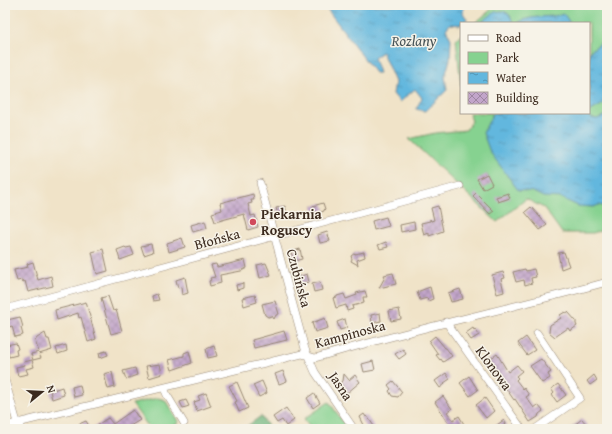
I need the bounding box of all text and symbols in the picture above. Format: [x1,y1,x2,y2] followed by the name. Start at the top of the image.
[460,22,590,114] legend
[496,29,522,46] text: Road
[390,30,437,51] water label: Rozlany
[496,49,520,66] text: Park
[496,69,526,86] text: Water
[496,89,539,106] text: Building
[261,204,323,240] place label: Piekarnia Roguscy
[248,217,258,227] marker: Piekarnia Roguscy
[192,223,242,255] street label: Błońska
[282,247,316,310] street label: Czubińska
[313,315,388,353] street label: Kampinoska
[471,342,517,395] street label: Klonowa
[323,366,358,405] street label: Jasna
[22,372,62,412] north arrow
[43,383,60,395] text: N

